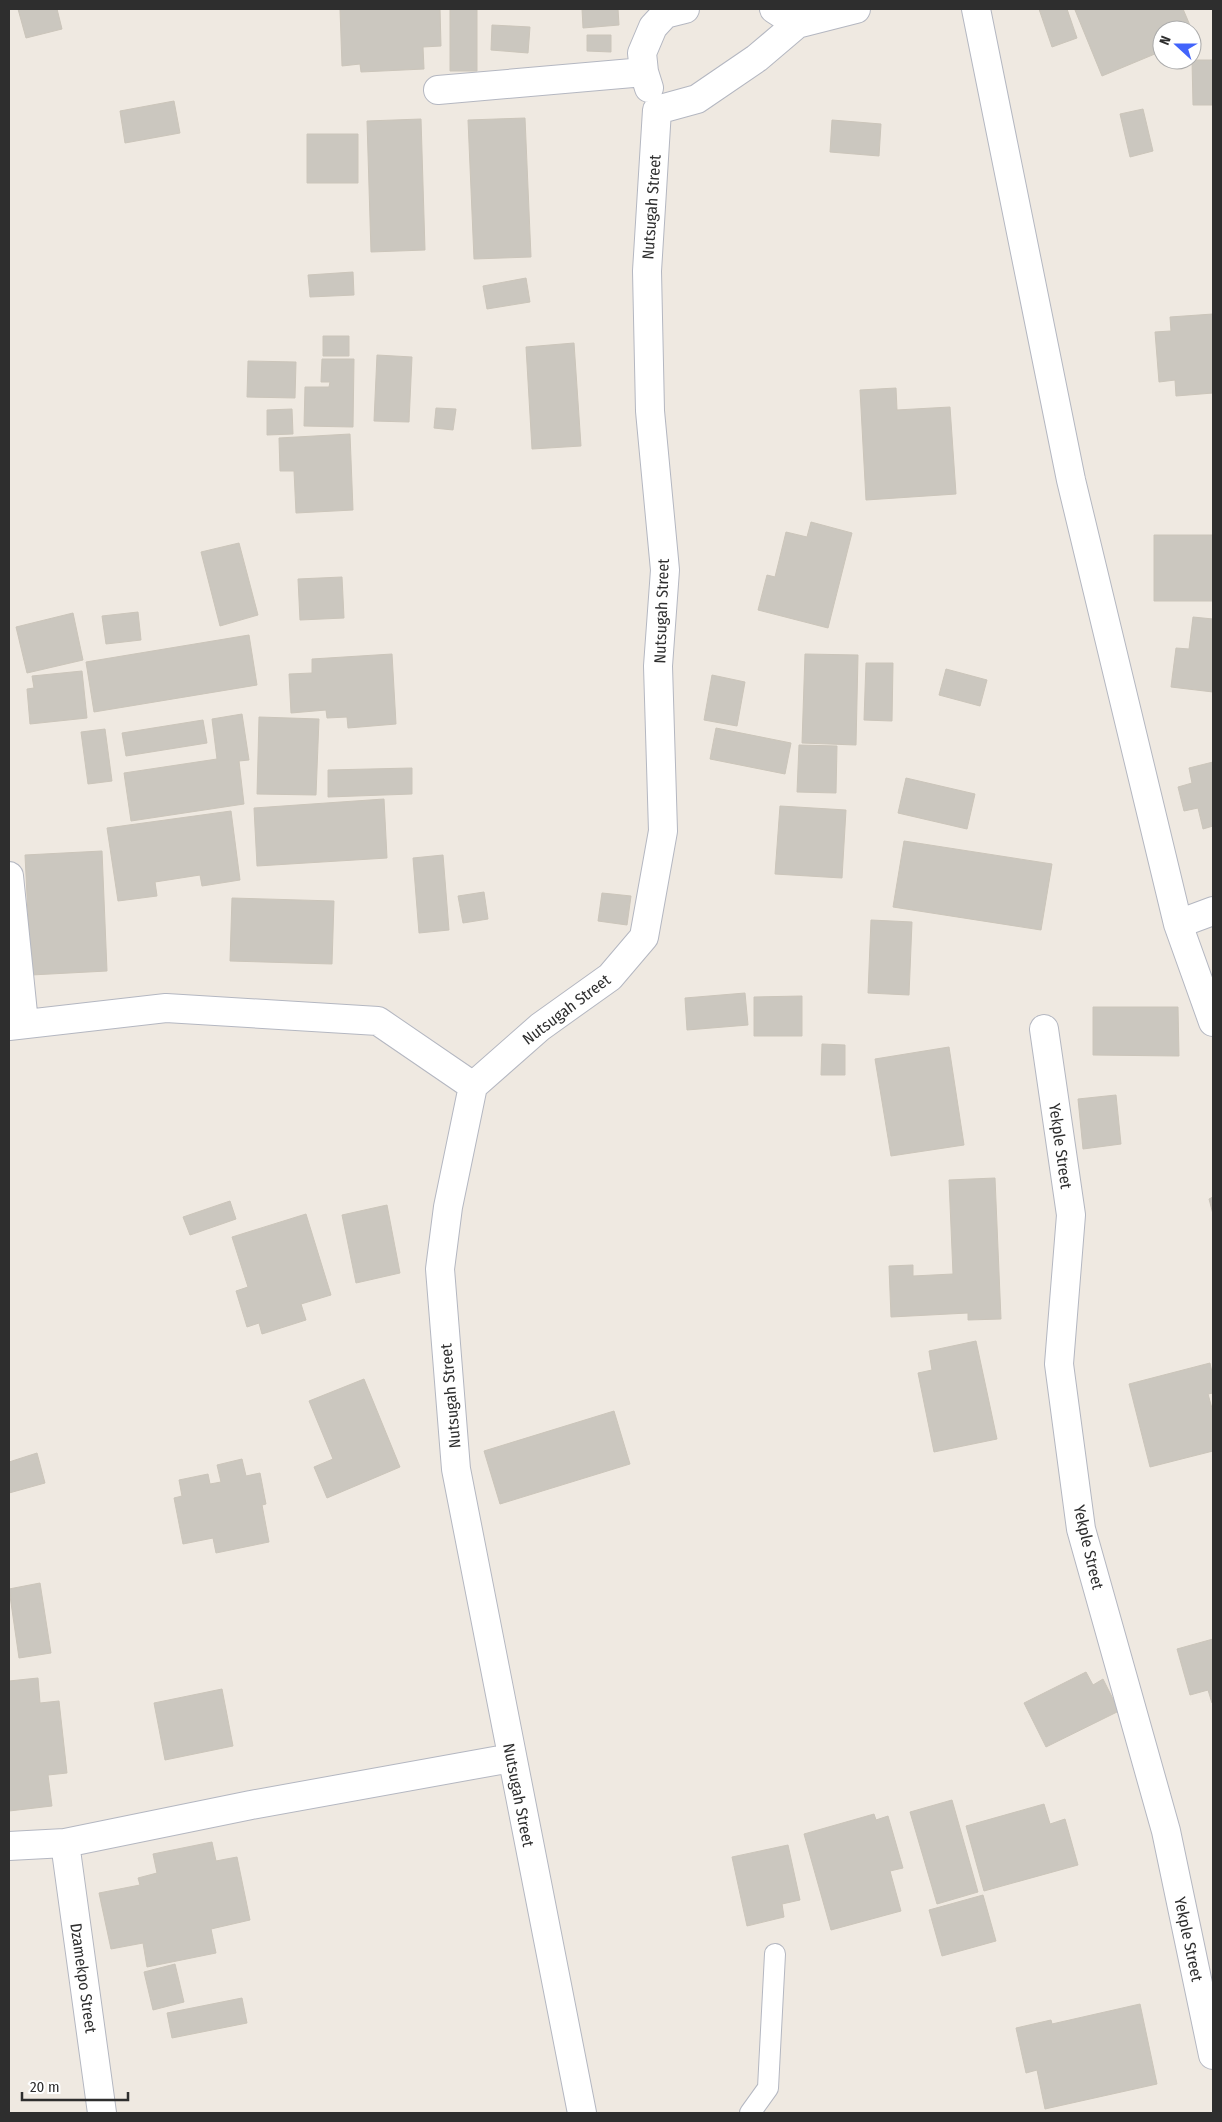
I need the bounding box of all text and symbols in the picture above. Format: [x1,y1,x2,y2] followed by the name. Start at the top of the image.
[1152,20,1202,70] north arrow
[1156,34,1175,47] text: N
[638,153,665,260] street label: Nutsugah Street
[650,557,673,664] street label: Nutsugah Street
[519,970,615,1049] street label: Nutsugah Street
[1045,1102,1076,1191] street label: Yekple Street
[436,1342,465,1449] street label: Nutsugah Street
[1070,1503,1108,1592] street label: Yekple Street
[499,1742,538,1849] street label: Nutsugah Street
[1170,1895,1207,1984] street label: Yekple Street
[66,1922,101,2035] street label: Dzamekpo Street
[22,2070,129,2102] scale bar
[30,2078,60,2096] text: 20 m

